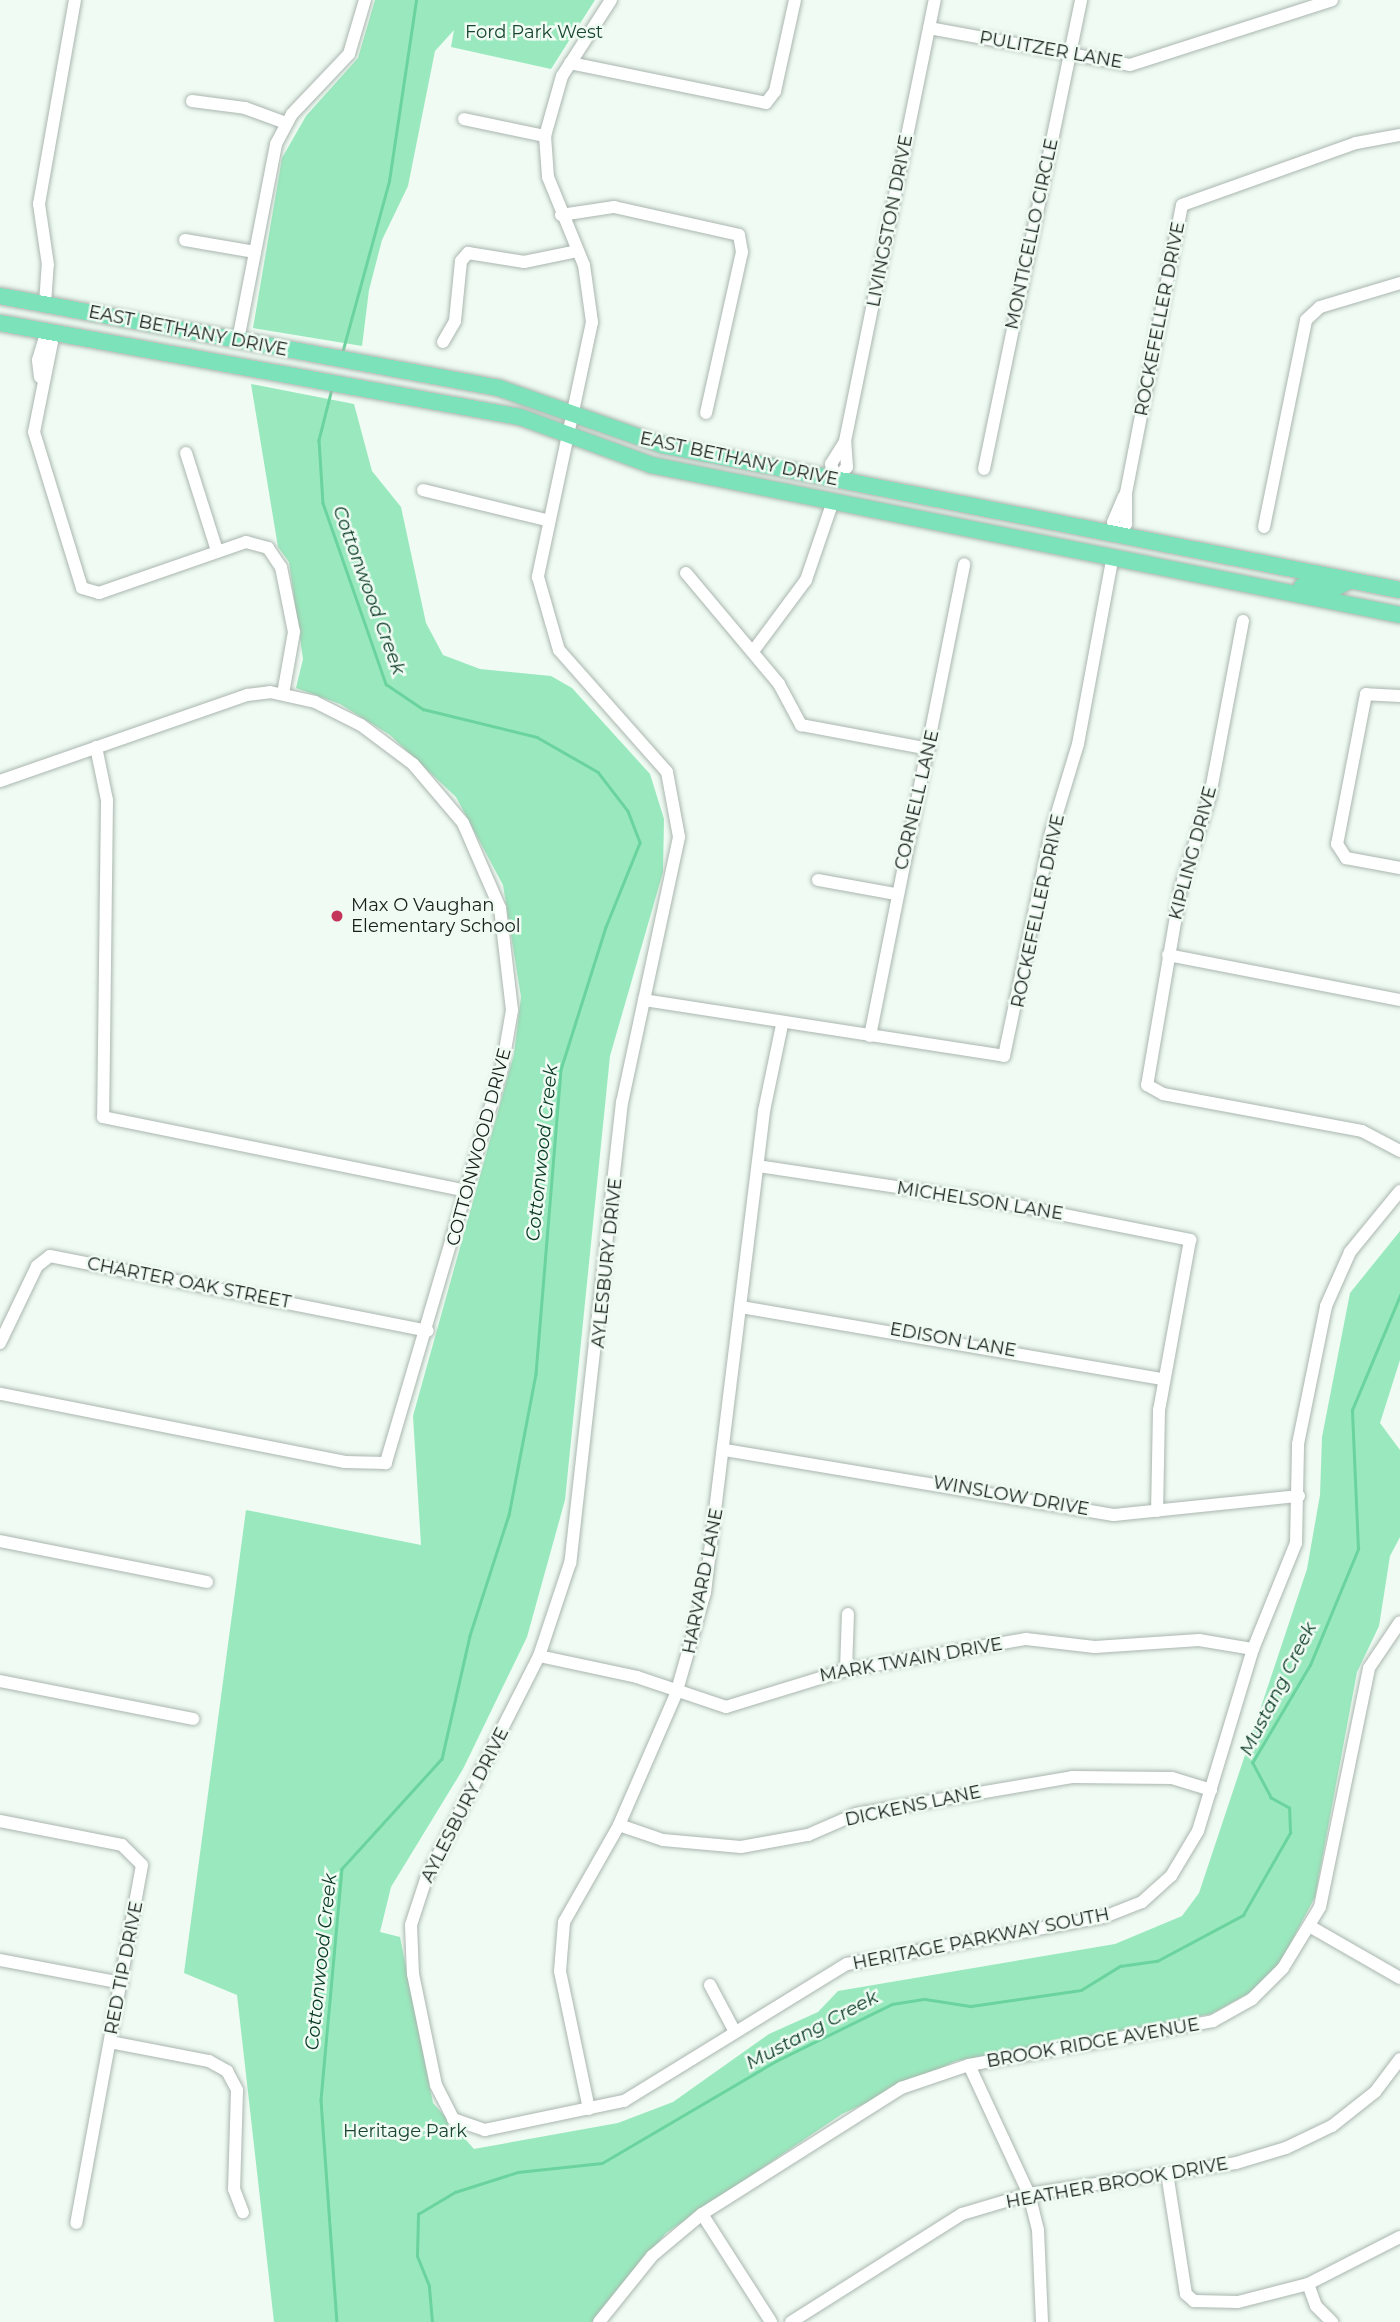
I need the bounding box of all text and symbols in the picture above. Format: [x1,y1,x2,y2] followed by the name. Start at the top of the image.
[465,21,603,43] park label: Ford Park West
[978,27,1124,73] street label: PULITZER LANE
[863,133,917,309] street label: LIVINGSTON DRIVE
[1001,136,1063,332] street label: MONTICELLO CIRCLE
[1131,220,1189,418] street label: ROCKEFELLER DRIVE
[87,301,289,361] street label: EAST BETHANY DRIVE
[638,427,840,491] street label: EAST BETHANY DRIVE
[328,503,410,677] water label: Cottonwood Creek
[890,728,944,872] street label: CORNELL LANE
[1165,784,1221,922] street label: KIPLING DRIVE
[1007,812,1069,1010] street label: ROCKEFELLER DRIVE
[351,895,521,937] place label: Max O Vaughan Elementary School
[329,908,345,924] marker: Max O Vaughan Elementary School
[442,1046,516,1248] street label: COTTONWOOD DRIVE
[521,1063,563,1243] water label: Cottonwood Creek
[587,1177,627,1349] street label: AYLESBURY DRIVE
[895,1177,1065,1225] street label: MICHELSON LANE
[85,1253,293,1313] street label: CHARTER OAK STREET
[888,1318,1018,1362] street label: EDISON LANE
[931,1472,1091,1520] street label: WINSLOW DRIVE
[678,1506,728,1656] street label: HARVARD LANE
[1235,1619,1321,1759] water label: Mustang Creek
[818,1633,1004,1687] street label: MARK TWAIN DRIVE
[417,1724,513,1886] street label: AYLESBURY DRIVE
[843,1781,983,1831] street label: DICKENS LANE
[300,1872,342,2052] water label: Cottonwood Creek
[100,1899,148,2037] street label: RED TIP DRIVE
[851,1903,1111,1975] street label: HERITAGE PARKWAY SOUTH
[742,1986,882,2074] water label: Mustang Creek
[985,2014,1201,2072] street label: BROOK RIDGE AVENUE
[343,2120,467,2142] park label: Heritage Park
[1004,2153,1230,2213] street label: HEATHER BROOK DRIVE

